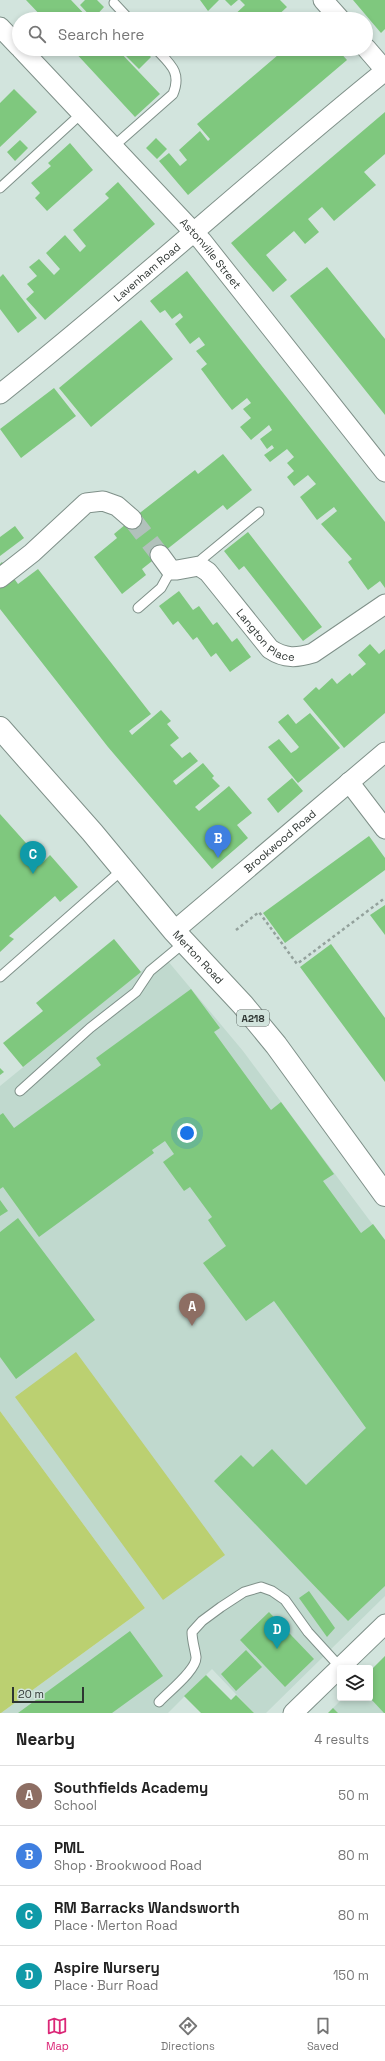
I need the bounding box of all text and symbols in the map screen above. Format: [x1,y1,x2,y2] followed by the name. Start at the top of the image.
[12,12,373,56] search box
[26,23,48,45] icon: search
[58,25,144,44] text: Search here
[177,215,244,292] street label: Astonville Street
[111,240,183,305] street label: Lavenham Road
[233,606,295,664] street label: Langton Place
[241,807,319,876] street label: Brookwood Road
[205,825,231,858] pin: B
[20,841,46,874] pin: C
[170,927,227,987] street label: Merton Road
[237,1010,269,1026] road number: A218
[177,1123,197,1143] your location
[179,1293,205,1326] pin: A
[264,1616,290,1649] pin: D
[337,1665,373,1701] map controls
[337,1665,373,1701] button: layers
[12,1685,84,1704] scale bar
[18,1687,44,1701] text: 20 m
[16,1728,75,1750] text: Nearby
[314,1731,369,1748] text: 4 results
[54,1778,208,1797] text: Southfields Academy
[25,1787,33,1804] text: A
[338,1787,369,1804] text: 50 m
[54,1797,97,1814] text: School
[54,1838,84,1857] text: PML
[25,1847,33,1864] text: B
[338,1847,369,1864] text: 80 m
[54,1857,202,1874] text: Shop · Brookwood Road
[54,1898,240,1917] text: RM Barracks Wandsworth
[25,1907,33,1924] text: C
[338,1907,369,1924] text: 80 m
[54,1917,178,1934] text: Place · Merton Road
[54,1958,160,1977] text: Aspire Nursery
[25,1967,33,1984] text: D
[333,1967,369,1984] text: 150 m
[54,1977,158,1994] text: Place · Burr Road
[46,2015,69,2053] tab: Map
[161,2015,215,2053] tab: Directions
[307,2015,339,2053] tab: Saved

